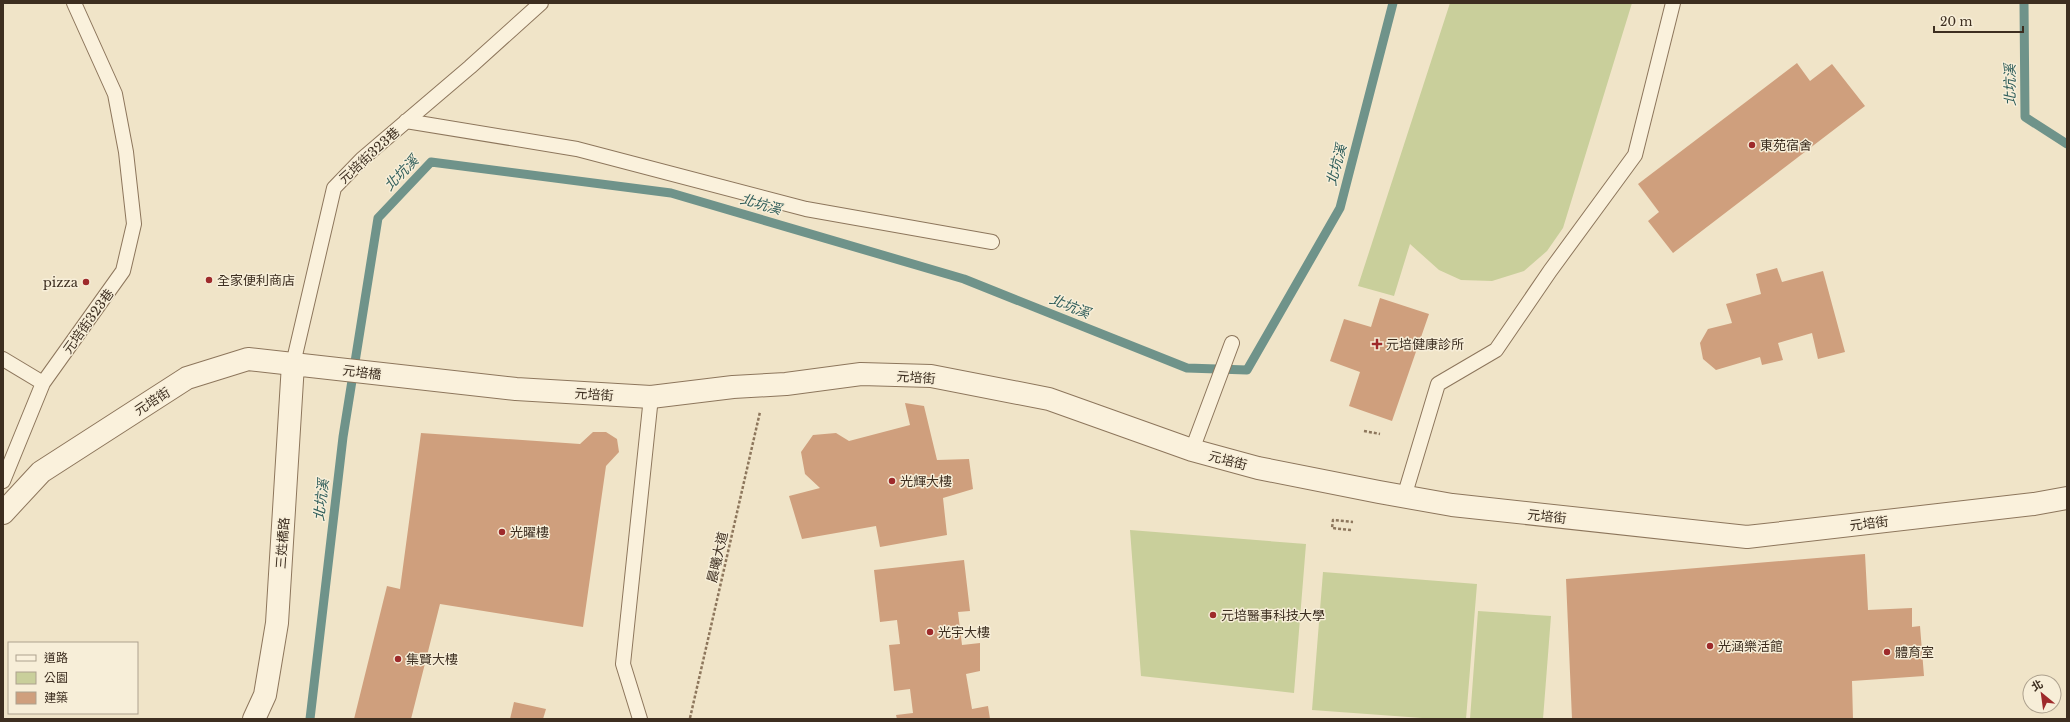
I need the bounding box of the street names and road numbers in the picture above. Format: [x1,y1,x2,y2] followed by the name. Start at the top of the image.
[335,124,403,187] street label: 元培街323巷
[59,286,118,357] street label: 元培街323巷
[342,362,382,383] street label: 元培橋
[896,368,936,387] street label: 元培街
[131,384,173,419] street label: 元培街
[574,385,614,404] street label: 元培街
[1207,447,1249,474] street label: 元培街
[1527,506,1567,527] street label: 元培街
[1849,513,1889,534] street label: 元培街
[272,516,293,570] street label: 三姓橋路
[703,530,732,584] street label: 晨曦大道

